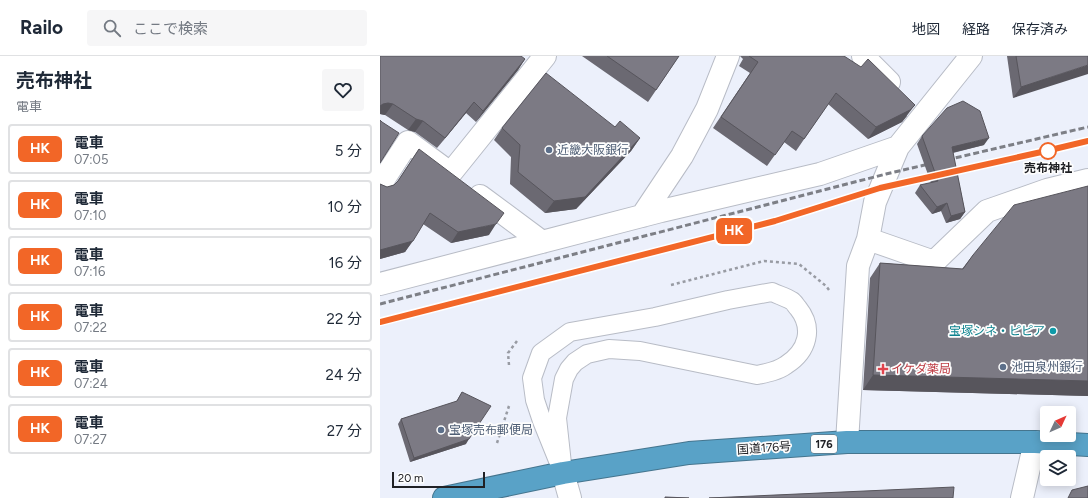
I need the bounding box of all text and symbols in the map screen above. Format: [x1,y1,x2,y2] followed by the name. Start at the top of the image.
[87,10,367,46] search box
[20,16,63,39] text: Railo
[101,17,123,39] icon: search
[133,20,208,38] text: ここで検索
[912,21,940,38] text: 地図
[962,21,990,38] text: 経路
[1012,21,1068,38] text: 保存済み
[16,69,92,92] text: 売布神社
[322,69,364,111] button: heart
[16,99,42,114] text: 電車
[74,134,104,152] text: 電車
[30,140,50,157] text: HK
[335,142,362,160] text: 5 分
[1039,142,1057,160] marker: 売布神社
[557,143,629,157] place label: 近畿大阪銀行
[544,145,554,155] marker: 近畿大阪銀行
[74,152,108,167] text: 07:05
[1024,161,1072,175] place label: 売布神社
[74,190,104,208] text: 電車
[30,196,50,213] text: HK
[327,198,362,216] text: 10 分
[74,208,106,223] text: 07:10
[716,218,752,244] line badge: HK
[724,222,744,239] text: HK
[74,246,104,264] text: 電車
[30,252,50,269] text: HK
[329,254,362,272] text: 16 分
[74,264,105,279] text: 07:16
[74,302,104,320] text: 電車
[30,308,50,325] text: HK
[327,310,362,328] text: 22 分
[74,320,107,335] text: 07:22
[949,324,1045,338] place label: 宝塚シネ・ピピア
[1048,326,1058,336] marker: 宝塚シネ・ピピア
[74,358,104,376] text: 電車
[1011,360,1083,374] place label: 池田泉州銀行
[891,362,951,376] place label: イケダ薬局
[998,362,1008,372] marker: 池田泉州銀行
[30,364,50,381] text: HK
[878,364,888,374] marker: イケダ薬局
[326,366,362,384] text: 24 分
[74,376,108,391] text: 07:24
[1040,406,1076,442] north arrow
[1040,406,1076,486] map controls
[74,414,104,432] text: 電車
[30,420,50,437] text: HK
[327,422,362,440] text: 27 分
[449,423,533,437] place label: 宝塚売布郵便局
[436,425,446,435] marker: 宝塚売布郵便局
[74,432,107,447] text: 07:27
[811,435,837,453] road number: 176
[736,439,792,457] street label: 国道176号
[1040,450,1076,486] button: layers
[392,470,485,489] scale bar
[398,472,423,485] text: 20 m

